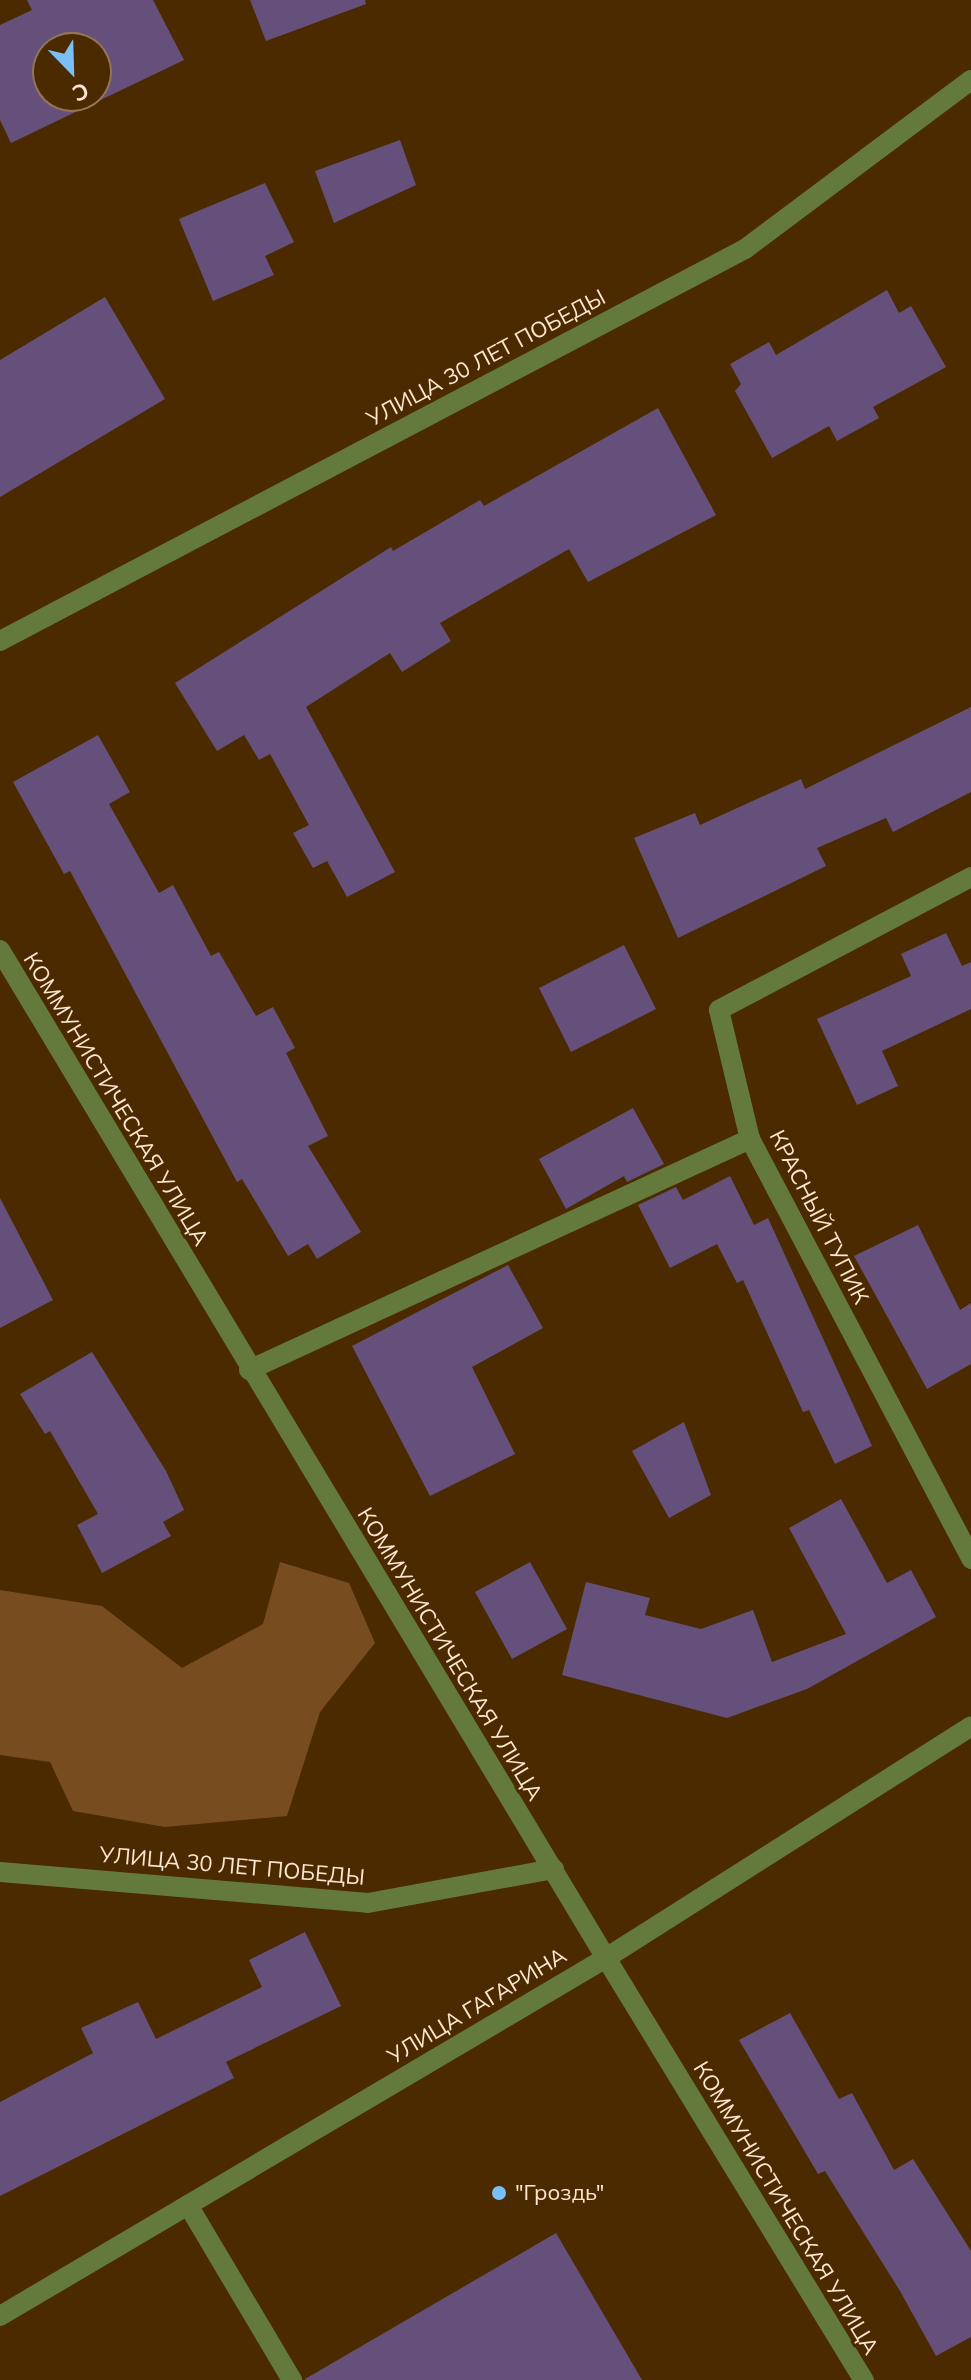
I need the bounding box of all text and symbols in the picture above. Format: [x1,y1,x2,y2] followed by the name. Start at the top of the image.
[32,32,112,112] north arrow
[68,76,93,108] text: С
[362,284,610,432] street label: УЛИЦА 30 ЛЕТ ПОБЕДЫ
[18,948,214,1250] street label: КОММУНИСТИЧЕСКАЯ УЛИЦА
[764,1126,874,1308] street label: КРАСНЫЙ ТУПИК
[352,1503,548,1805] street label: КОММУНИСТИЧЕСКАЯ УЛИЦА
[98,1841,366,1891] street label: УЛИЦА 30 ЛЕТ ПОБЕДЫ
[383,1942,571,2070] street label: УЛИЦА ГАГАРИНА
[688,2057,884,2359] street label: КОММУНИСТИЧЕСКАЯ УЛИЦА
[515,2180,604,2206] place label: "Гроздь"
[490,2184,508,2202] marker: "Гроздь"

